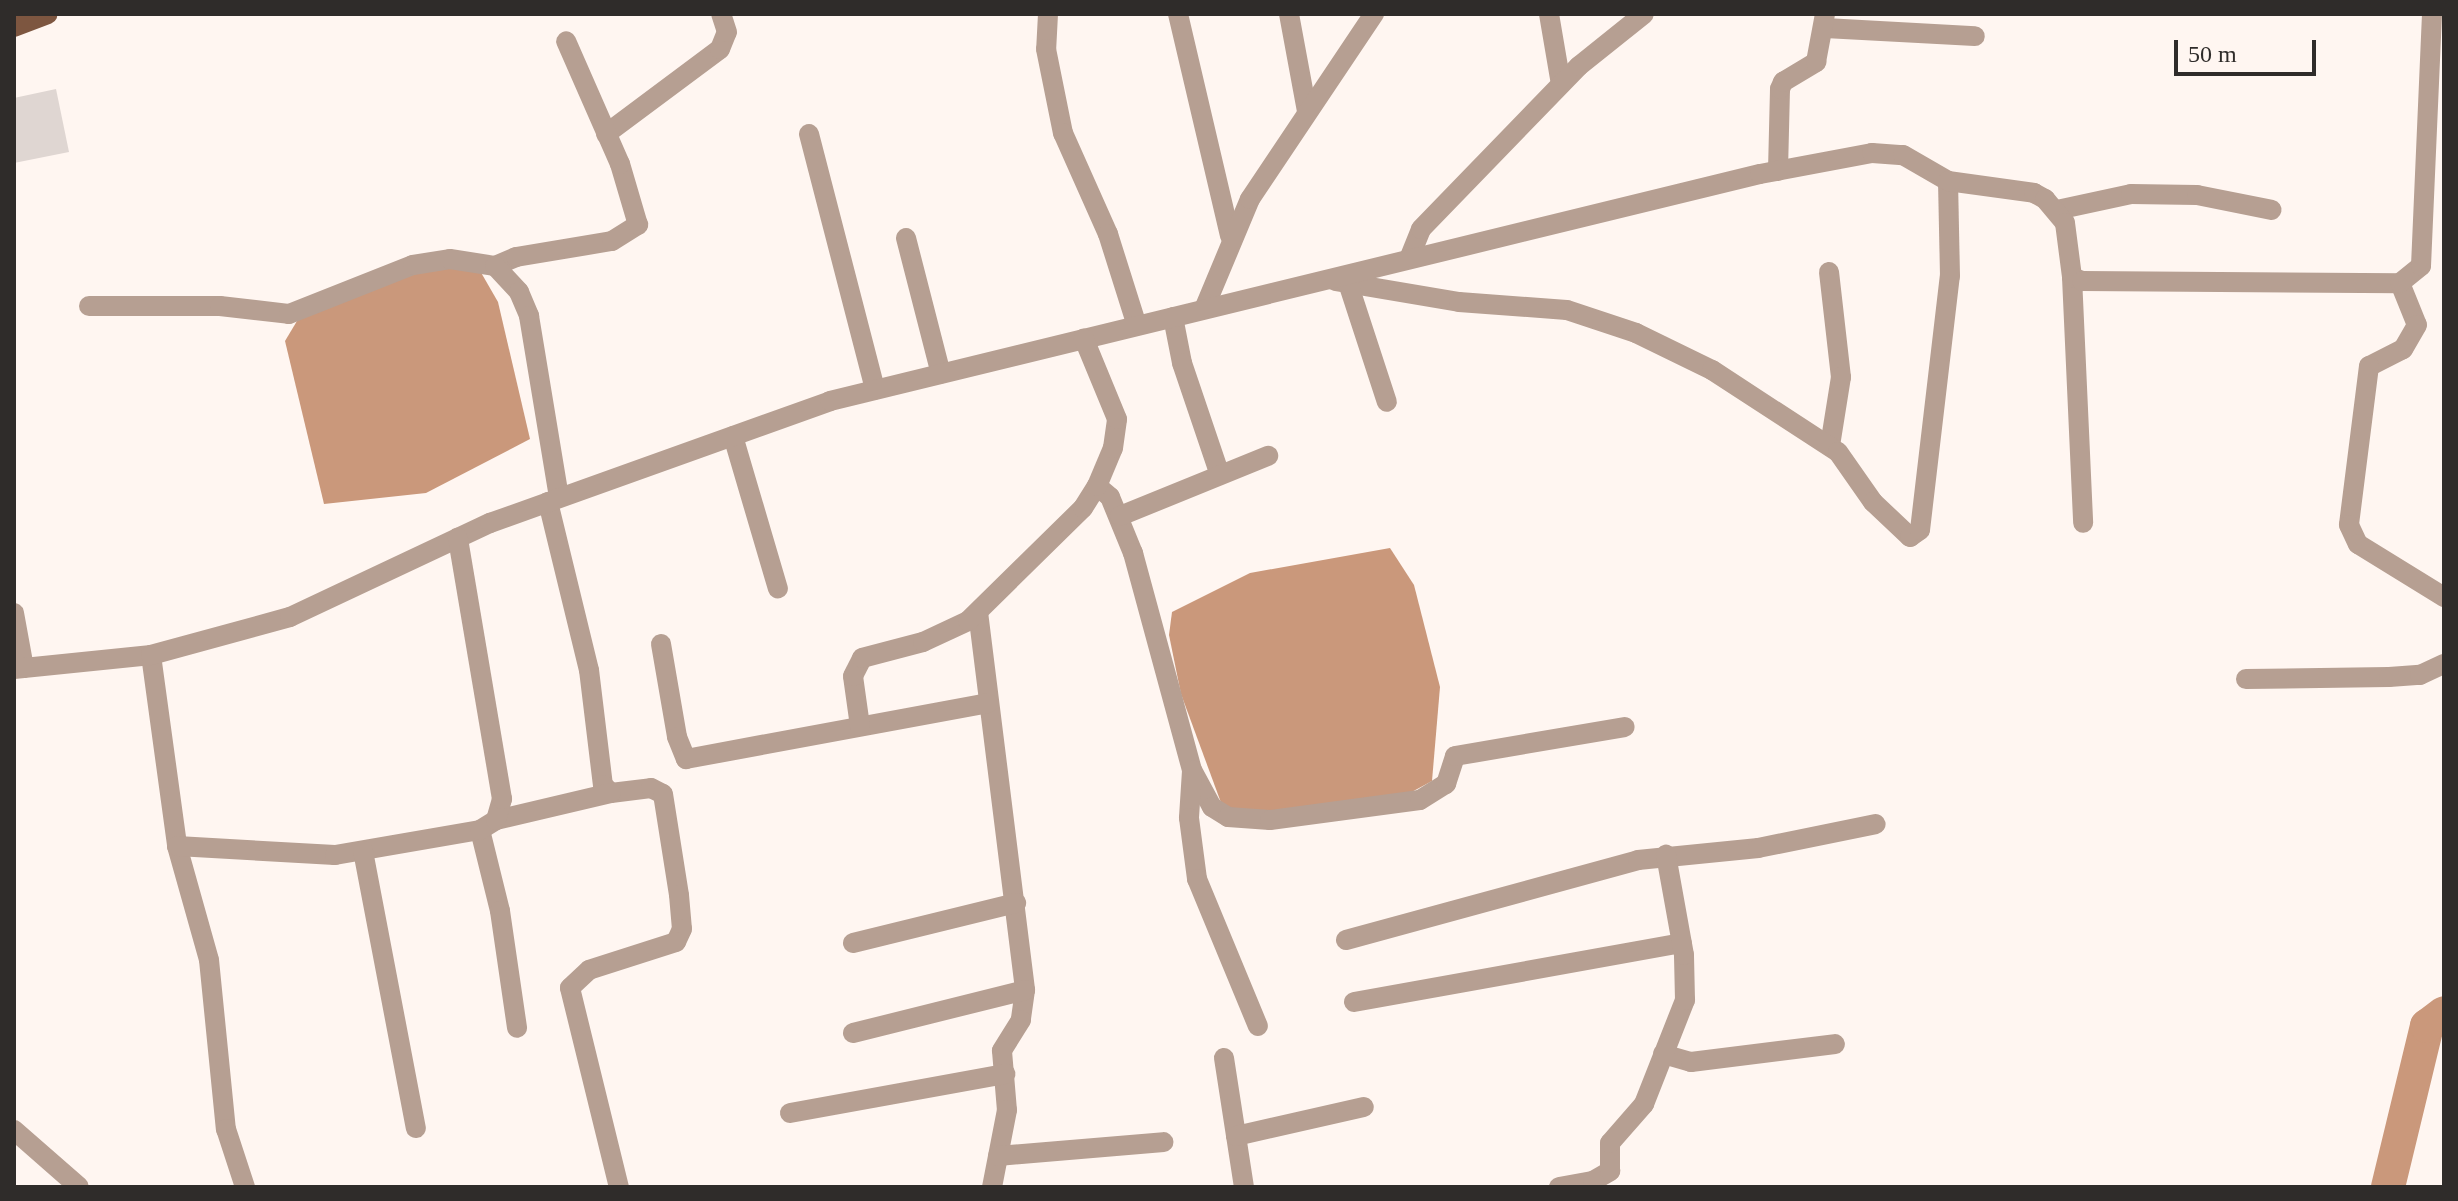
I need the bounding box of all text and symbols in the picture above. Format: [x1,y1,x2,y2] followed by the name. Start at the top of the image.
[2178,24,2320,74] scale bar
[2188,41,2237,67] text: 50 m

